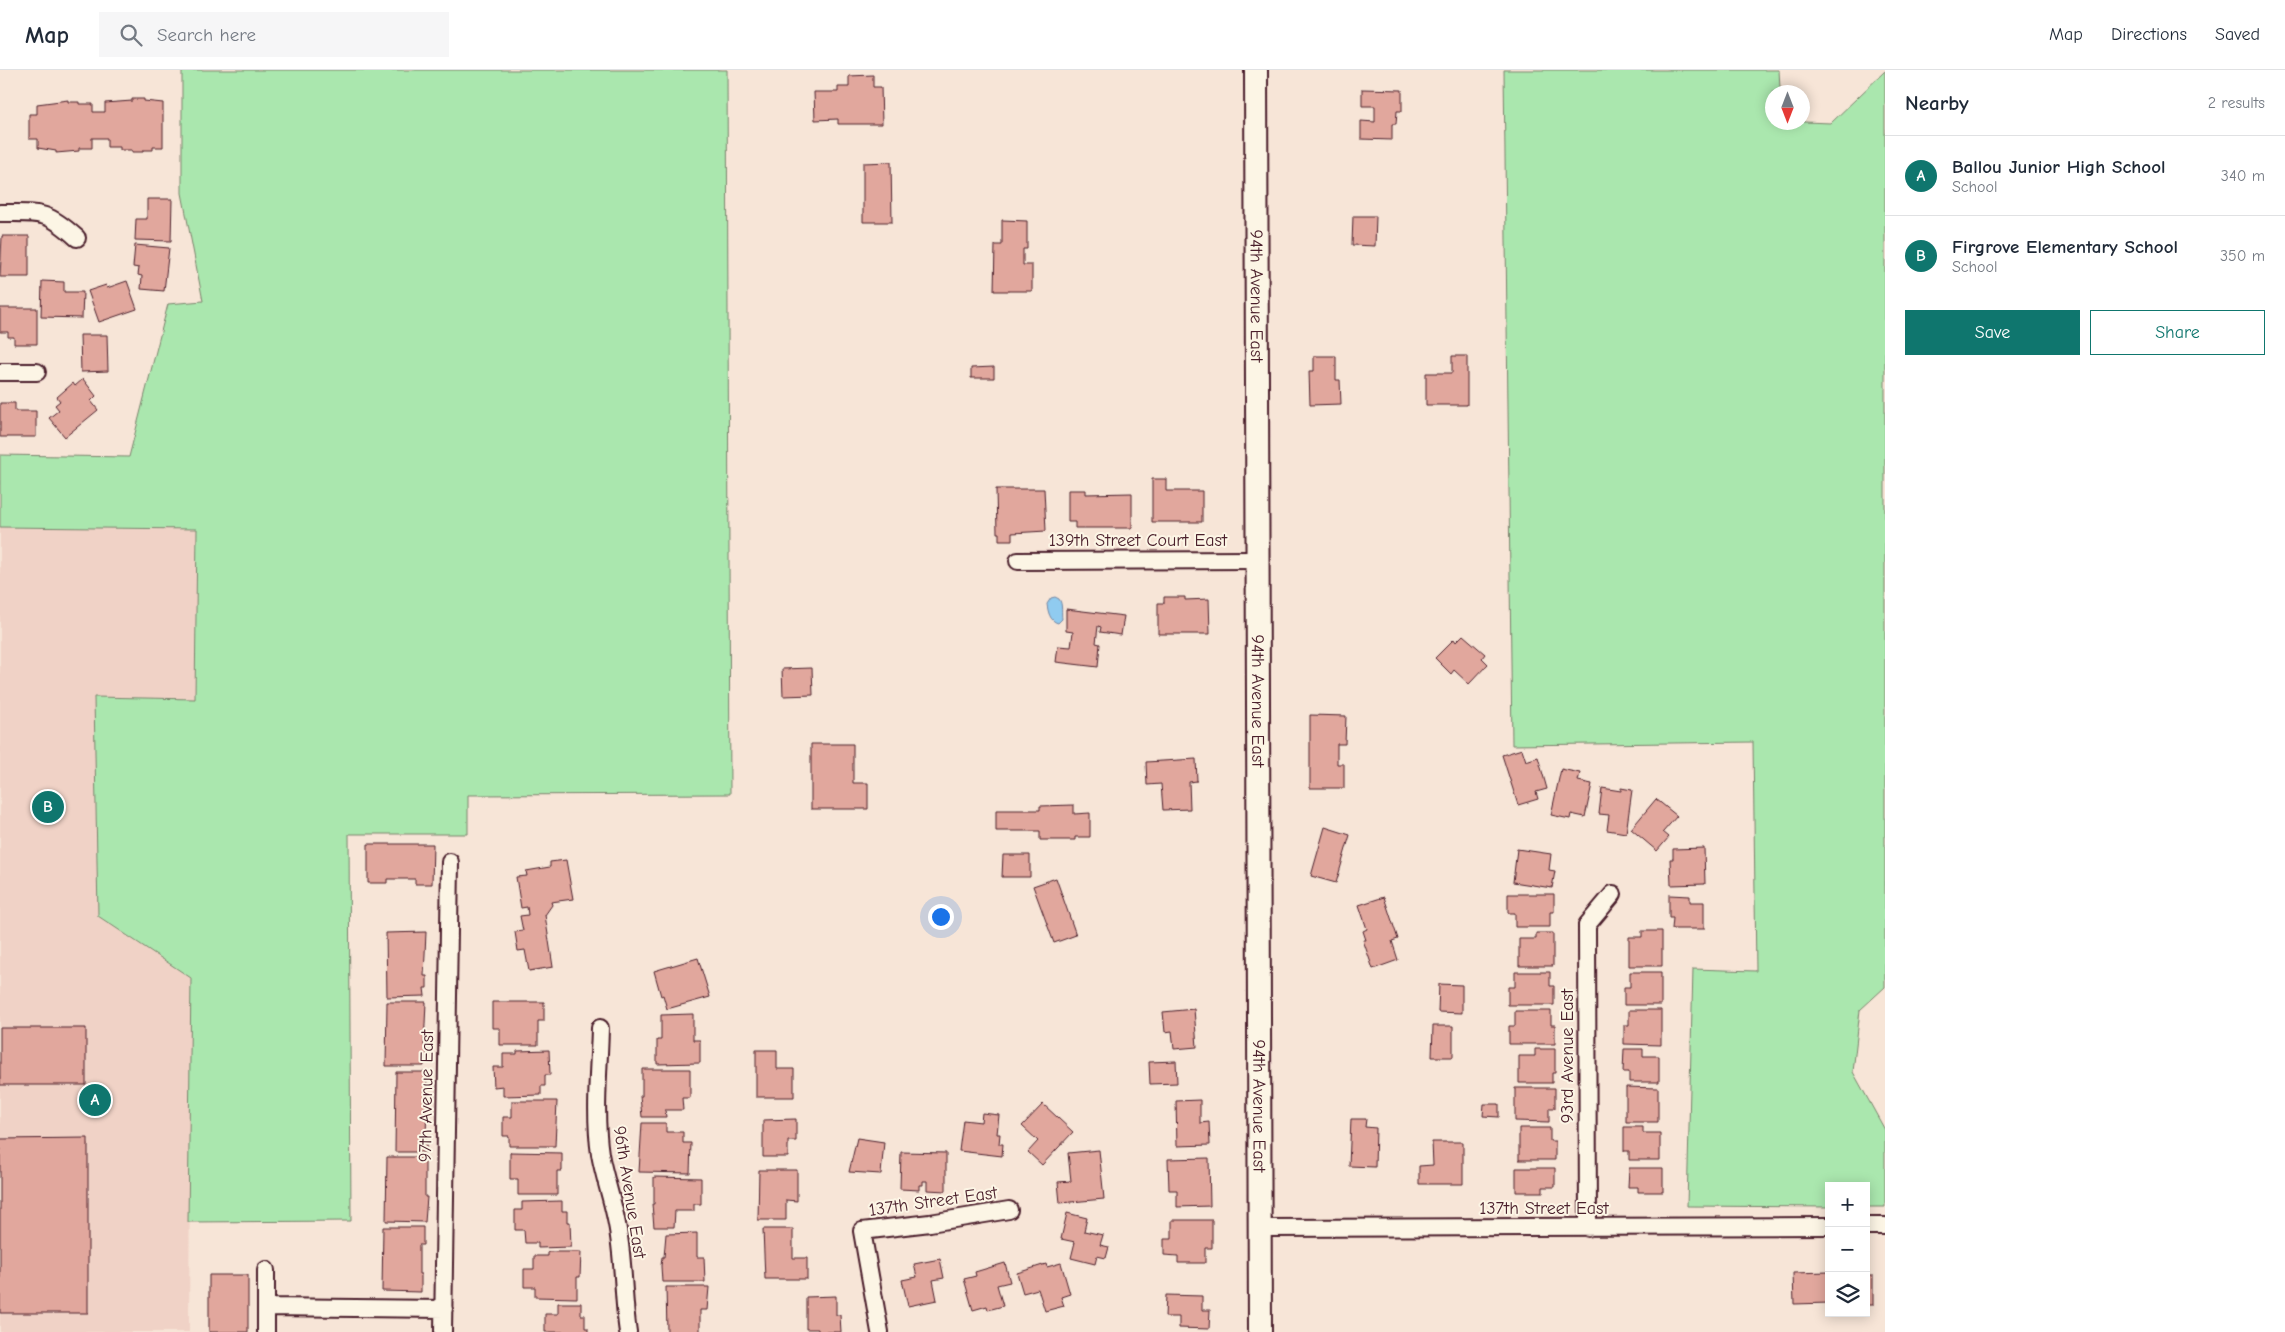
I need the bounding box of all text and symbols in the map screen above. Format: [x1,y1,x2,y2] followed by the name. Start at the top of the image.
[99,12,449,57] search box
[25,21,69,49] text: Map
[117,21,145,49] icon: search
[157,24,256,46] text: Search here
[2049,24,2083,45] text: Map
[2111,24,2187,45] text: Directions
[2215,24,2260,45] text: Saved
[1765,85,1810,130] north arrow
[1905,91,1969,115] text: Nearby
[2208,94,2265,112] text: 2 results
[1952,156,2166,178] text: Ballou Junior High School
[1917,167,1925,185] text: A
[2221,167,2265,185] text: 340 m
[1952,178,1998,196] text: School
[1246,230,1267,363] street label: 94th Avenue East
[1952,236,2178,258] text: Firgrove Elementary School
[1916,247,1926,265] text: B
[2220,247,2265,265] text: 350 m
[1952,258,1998,276] text: School
[1905,310,2080,355] button: Save
[2090,310,2265,355] button: Share
[1049,530,1228,551] street label: 139th Street Court East
[1247,635,1268,768] street label: 94th Avenue East
[32,788,64,826] pin: B
[928,904,954,930] your location
[1557,988,1578,1123] street label: 93rd Avenue East
[415,1029,438,1162] street label: 97th Avenue East
[1248,1040,1269,1173] street label: 94th Avenue East
[79,1081,111,1119] pin: A
[609,1124,650,1261] street label: 96th Avenue East
[868,1182,999,1221] street label: 137th Street East
[1825,1182,1870,1317] map controls
[1825,1182,1870,1227] button: +
[1479,1198,1610,1219] street label: 137th Street East
[1825,1227,1870,1272] button: −
[1825,1272,1870,1317] button: layers

